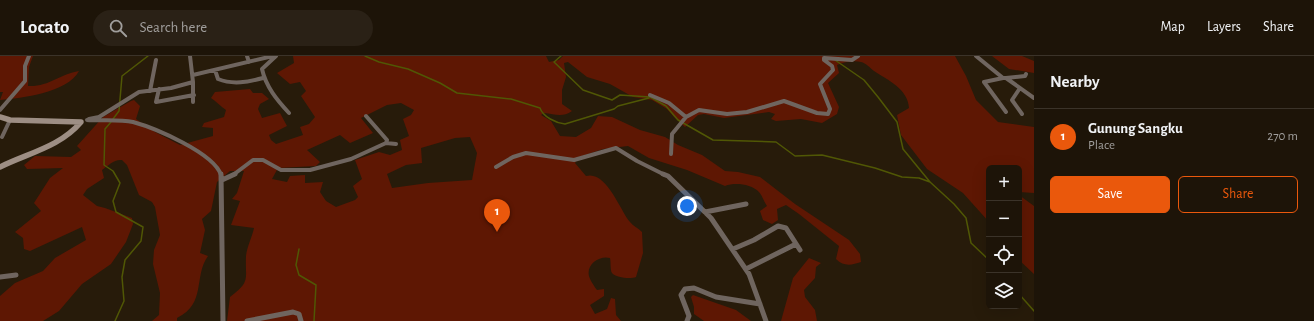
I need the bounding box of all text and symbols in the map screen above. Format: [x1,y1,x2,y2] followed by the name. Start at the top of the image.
[93,10,373,46] search box
[107,17,129,39] icon: search
[20,18,69,37] text: Locato
[139,20,207,35] text: Search here
[1160,20,1185,34] text: Map
[1207,20,1241,34] text: Layers
[1263,20,1294,34] text: Share
[1050,73,1100,90] text: Nearby
[1088,121,1183,136] text: Gunung Sangku
[1061,130,1065,143] text: 1
[1267,130,1298,143] text: 270 m
[1088,139,1115,152] text: Place
[986,165,1022,309] map controls
[986,165,1022,201] button: +
[1050,176,1170,213] button: Save
[1178,176,1298,213] button: Share
[677,196,697,216] your location
[484,199,510,232] pin: 1
[986,201,1022,237] button: −
[986,237,1022,273] button: locate
[986,273,1022,309] button: layers

